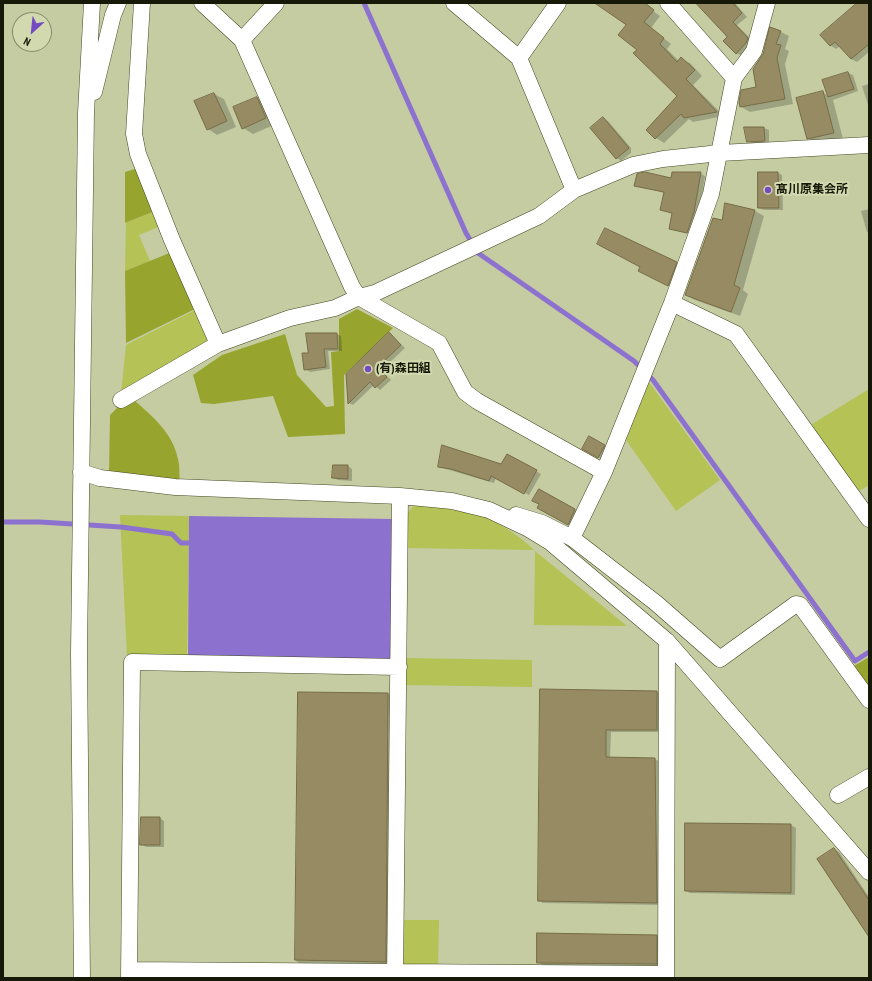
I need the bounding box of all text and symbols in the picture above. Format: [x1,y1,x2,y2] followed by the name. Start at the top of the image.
[12,12,52,52] north arrow
[21,34,33,49] text: N
[776,183,848,197] place label: 髙川原集会所
[763,185,773,195] marker: 髙川原集会所
[376,362,431,376] place label: (有)森田組
[363,364,373,374] marker: (有)森田組

